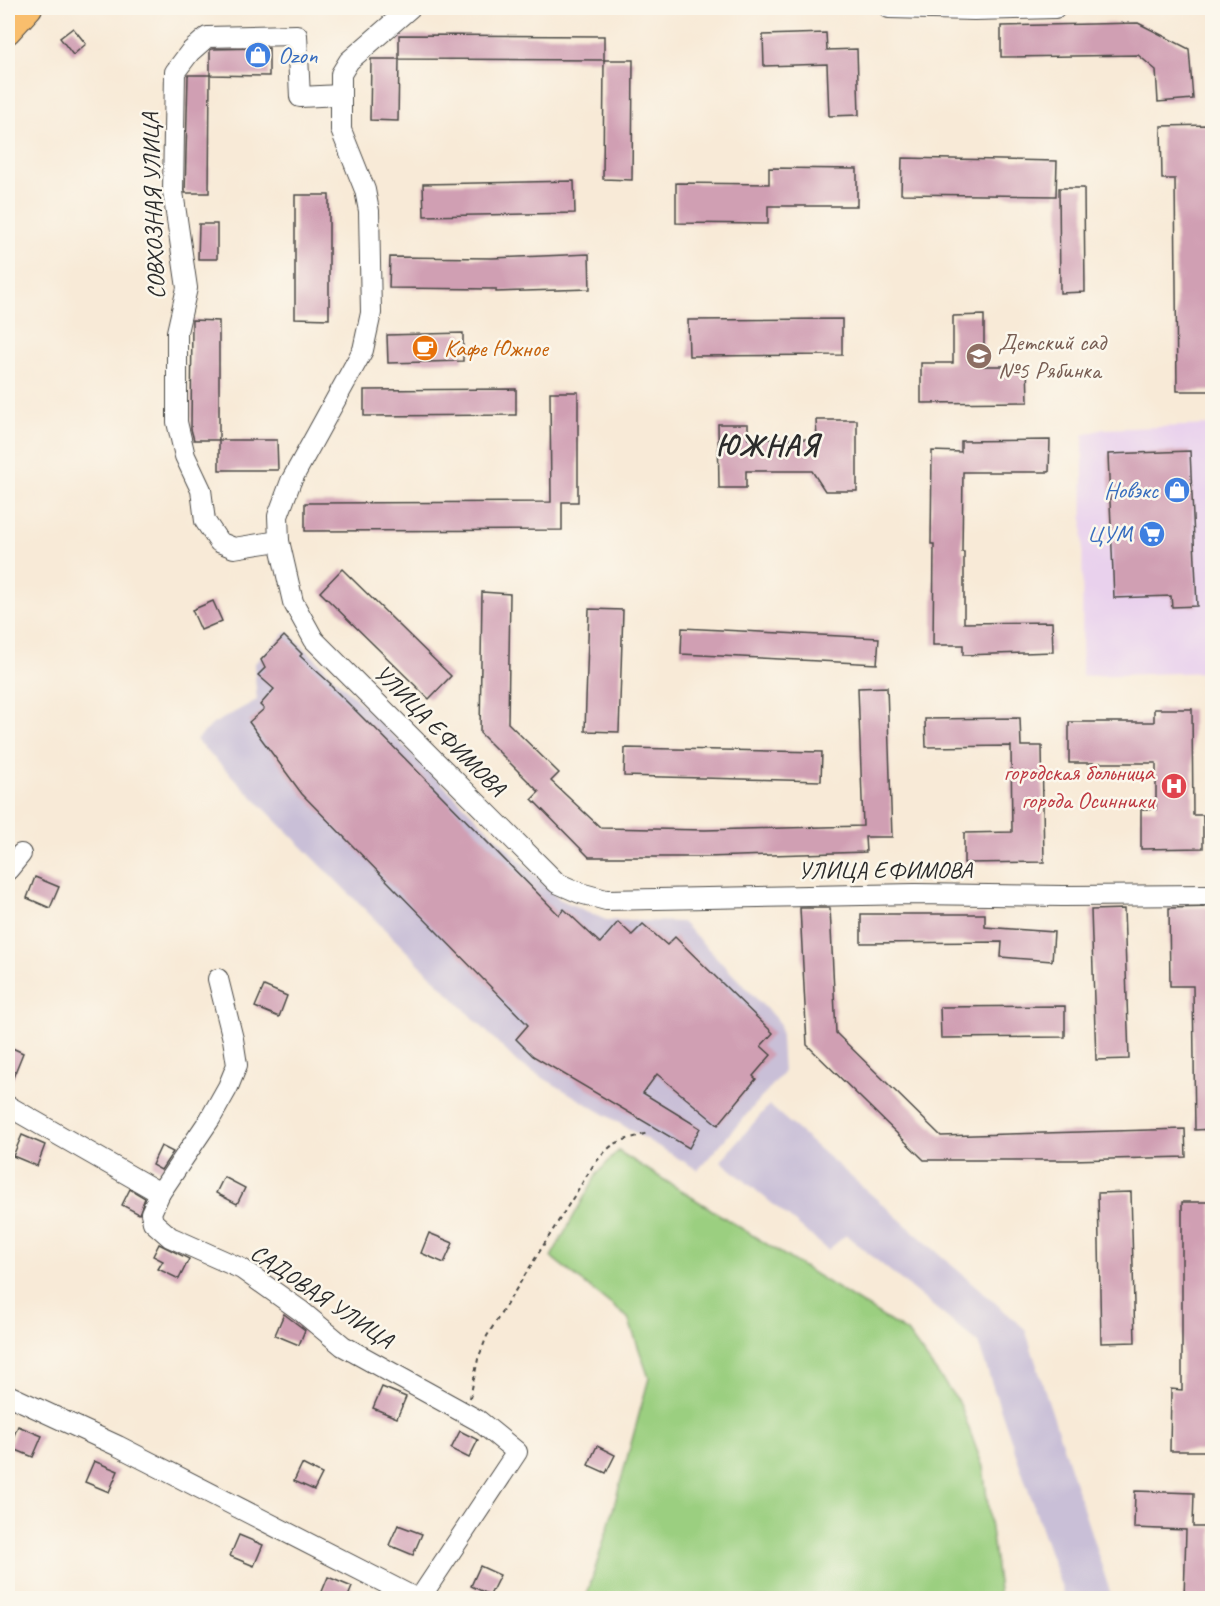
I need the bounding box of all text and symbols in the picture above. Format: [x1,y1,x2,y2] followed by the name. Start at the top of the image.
[243,40,273,70] shop icon: Ozon
[278,40,318,70] place label: Ozon
[135,111,171,300] street label: СОВХОЗНАЯ УЛИЦА
[998,327,1108,385] place label: Детский сад №5 Рябинка
[410,333,440,363] cafe icon: Кафе Южное
[444,333,550,363] place label: Кафе Южное
[964,341,994,371] school or university icon: Детский сад №5 Рябинка
[716,426,823,464] district label: ЮЖНАЯ
[1104,475,1160,505] place label: Новэкс
[1162,475,1192,505] shop icon: Новэкс
[1087,519,1134,549] place label: ЦУМ
[1137,519,1167,549] supermarket icon: ЦУМ
[368,658,513,803] street label: УЛИЦА ЕФИМОВА
[1003,757,1156,815] place label: городская больница города Осинники
[1159,771,1189,801] hospital icon: городская больница города Осинники
[798,855,973,885] street label: УЛИЦА ЕФИМОВА
[245,1237,400,1355] street label: САДОВАЯ УЛИЦА

